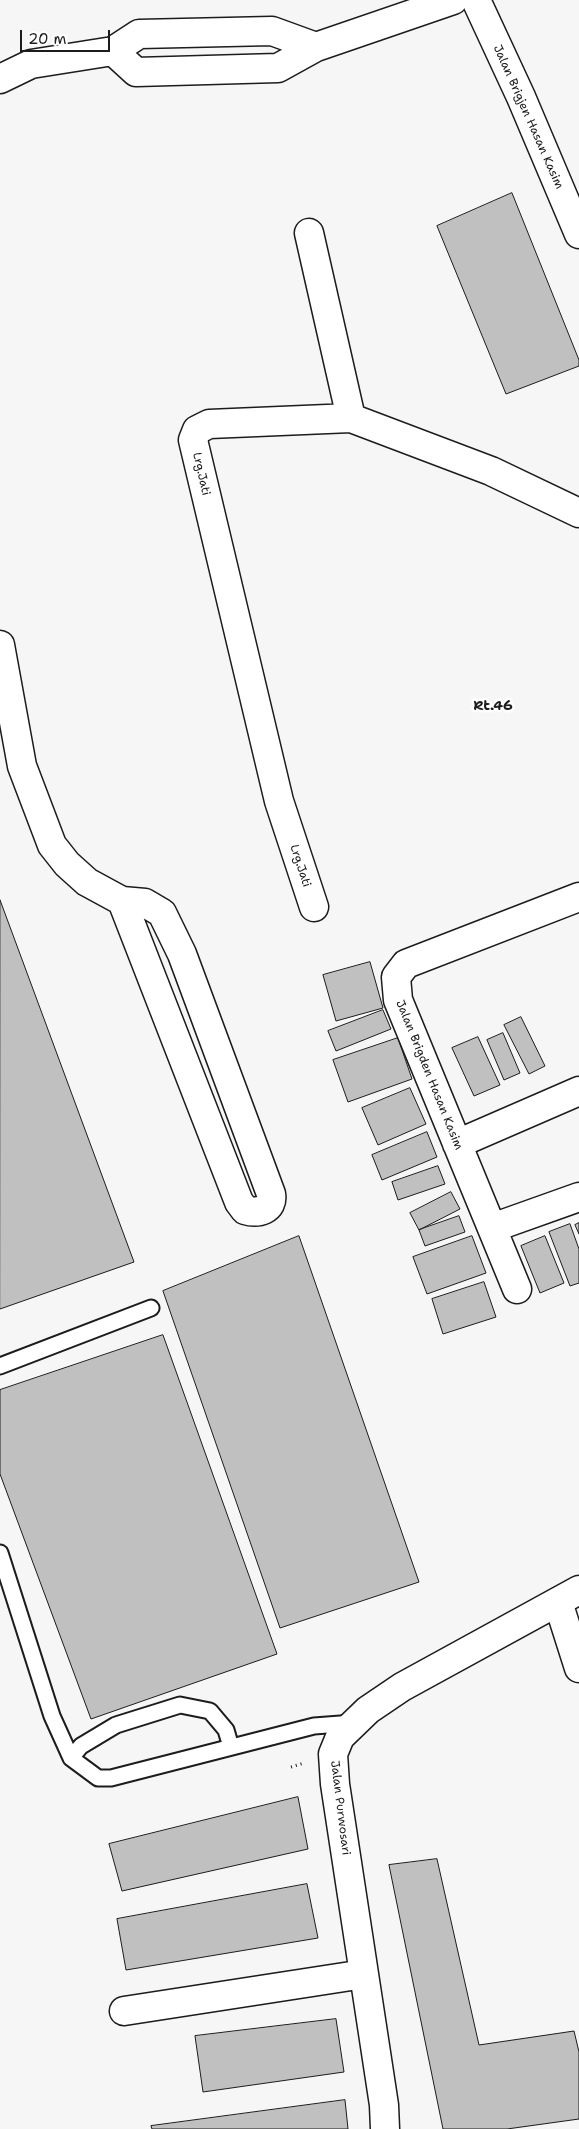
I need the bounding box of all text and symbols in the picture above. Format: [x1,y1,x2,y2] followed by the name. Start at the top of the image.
[22,20,112,52] scale bar
[28,29,67,49] text: 20 m
[490,43,566,191] street label: Jalan Brigjen Hasan Kasim
[189,451,213,497] street label: Lrg.Jati
[473,698,513,714] district label: Rt.46
[286,843,314,889] street label: Lrg.Jati
[392,998,466,1152] street label: Jalan Brigden Hasan Kasim
[327,1760,353,1856] street label: Jalan Purwosari

